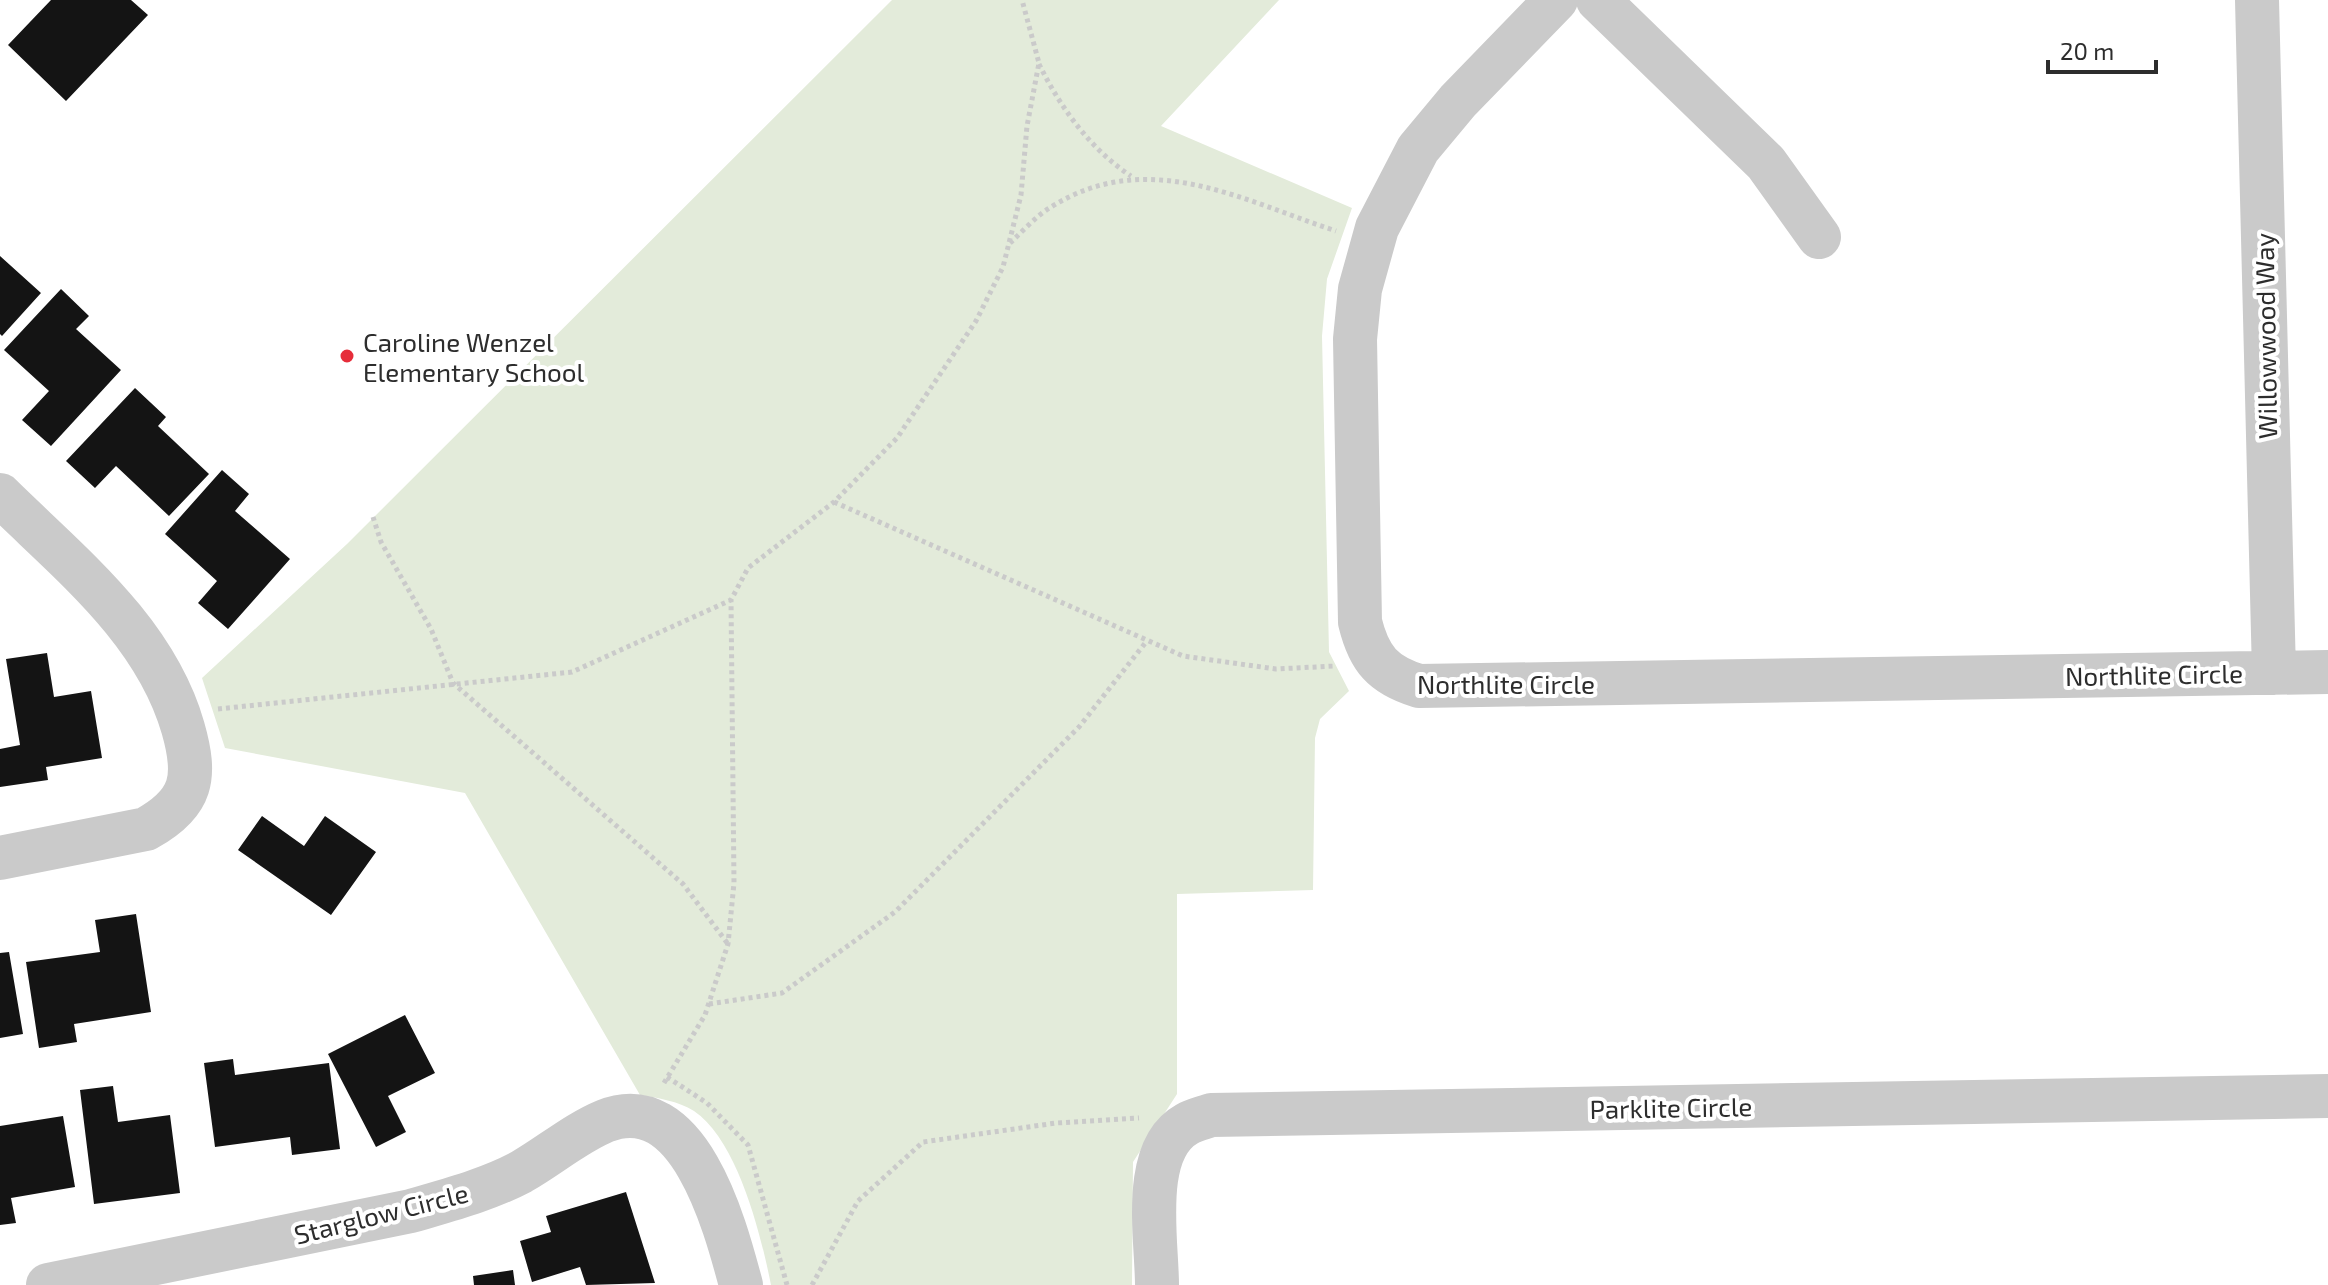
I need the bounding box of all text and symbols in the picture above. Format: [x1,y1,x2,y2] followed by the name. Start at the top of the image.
[2048,24,2156,74] scale bar
[2060,36,2114,65] text: 20 m
[2248,232,2282,439] street label: Willowwood Way
[363,326,585,387] place label: Caroline Wenzel Elementary School
[338,347,356,365] marker: Caroline Wenzel Elementary School
[2065,657,2243,691] street label: Northlite Circle
[1417,668,1595,699] street label: Northlite Circle
[1589,1090,1753,1124] street label: Parklite Circle
[291,1176,471,1250] street label: Starglow Circle

